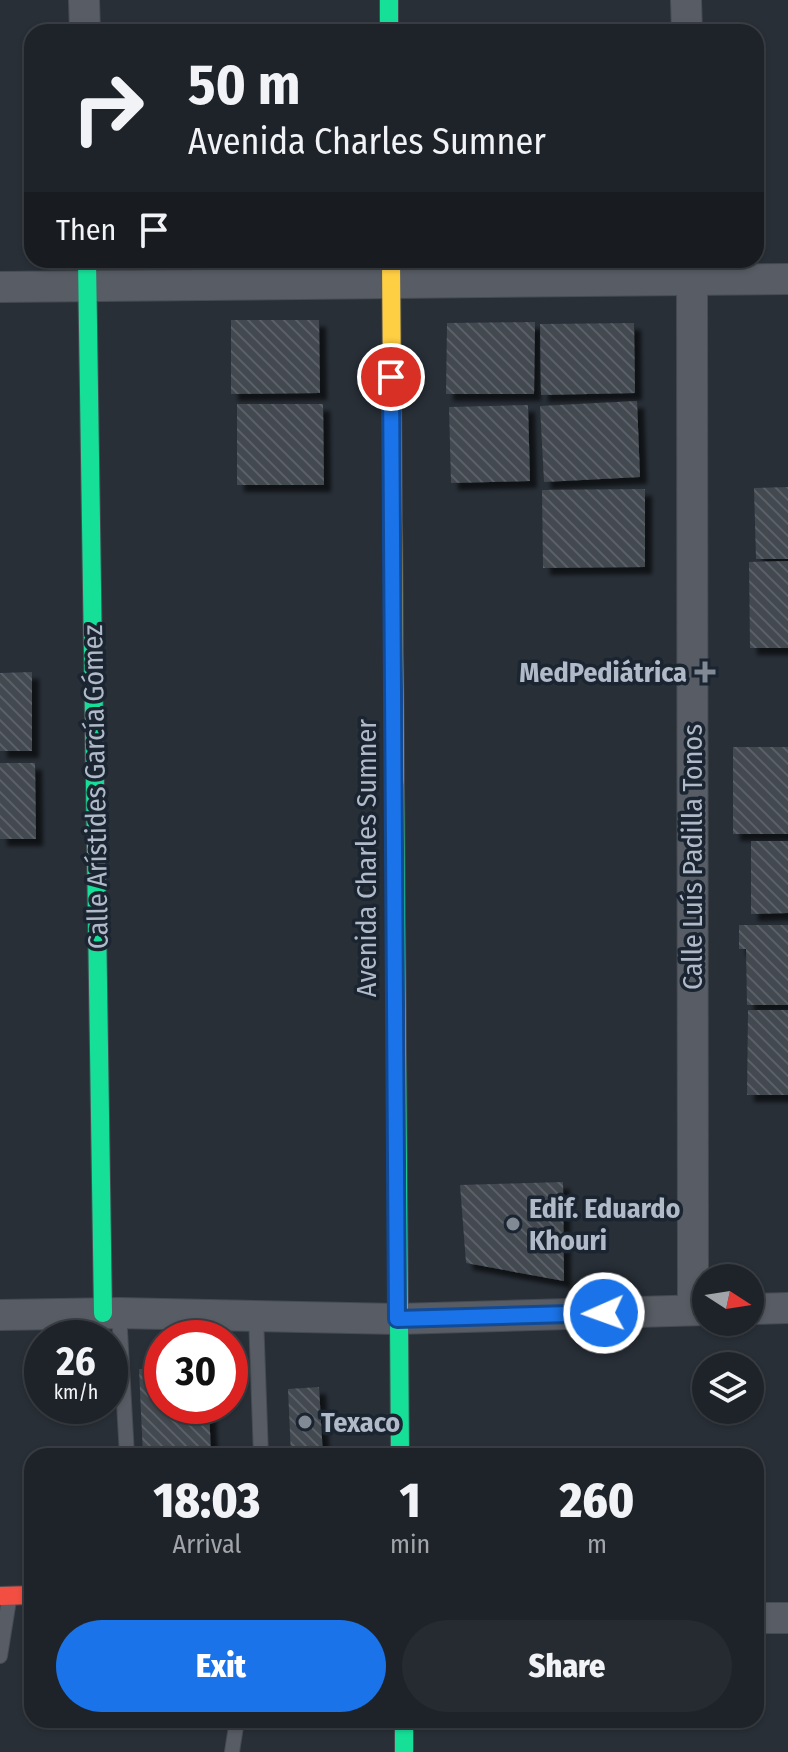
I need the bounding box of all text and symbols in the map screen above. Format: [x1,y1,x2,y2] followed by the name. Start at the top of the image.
[188,52,300,119] text: 50 m
[56,56,160,160] icon: right
[188,120,546,164] text: Avenida Charles Sumner
[132,208,176,252] icon: arrive
[56,212,116,248] text: Then
[357,343,425,411] pin
[369,355,413,399] icon: arrive
[76,624,115,950] street label: Calle Arístides García Gómez
[519,656,687,689] place label: MedPediátrica
[694,661,716,683] marker: MedPediátrica
[350,719,383,997] street label: Avenida Charles Sumner
[676,724,709,990] street label: Calle Luís Padilla Tonos
[529,1192,680,1257] place label: Edif. Eduardo Khouri
[504,1215,522,1233] marker: Edif. Eduardo Khouri
[692,1264,764,1336] north arrow
[692,1264,764,1424] map controls
[562,1271,646,1355] position arrow
[144,1320,248,1424] speed limit sign: 30
[56,1338,96,1386] text: 26
[692,1352,764,1424] button: layers
[54,1380,98,1404] text: km/h
[321,1406,400,1439] place label: Texaco
[296,1413,314,1431] marker: Texaco
[154,1472,260,1530] text: 18:03
[400,1472,420,1530] text: 1
[560,1472,634,1530] text: 260
[172,1529,241,1560] text: Arrival
[390,1529,430,1560] text: min
[587,1529,607,1560] text: m
[56,1620,386,1712] button: Exit
[402,1620,732,1712] button: Share

